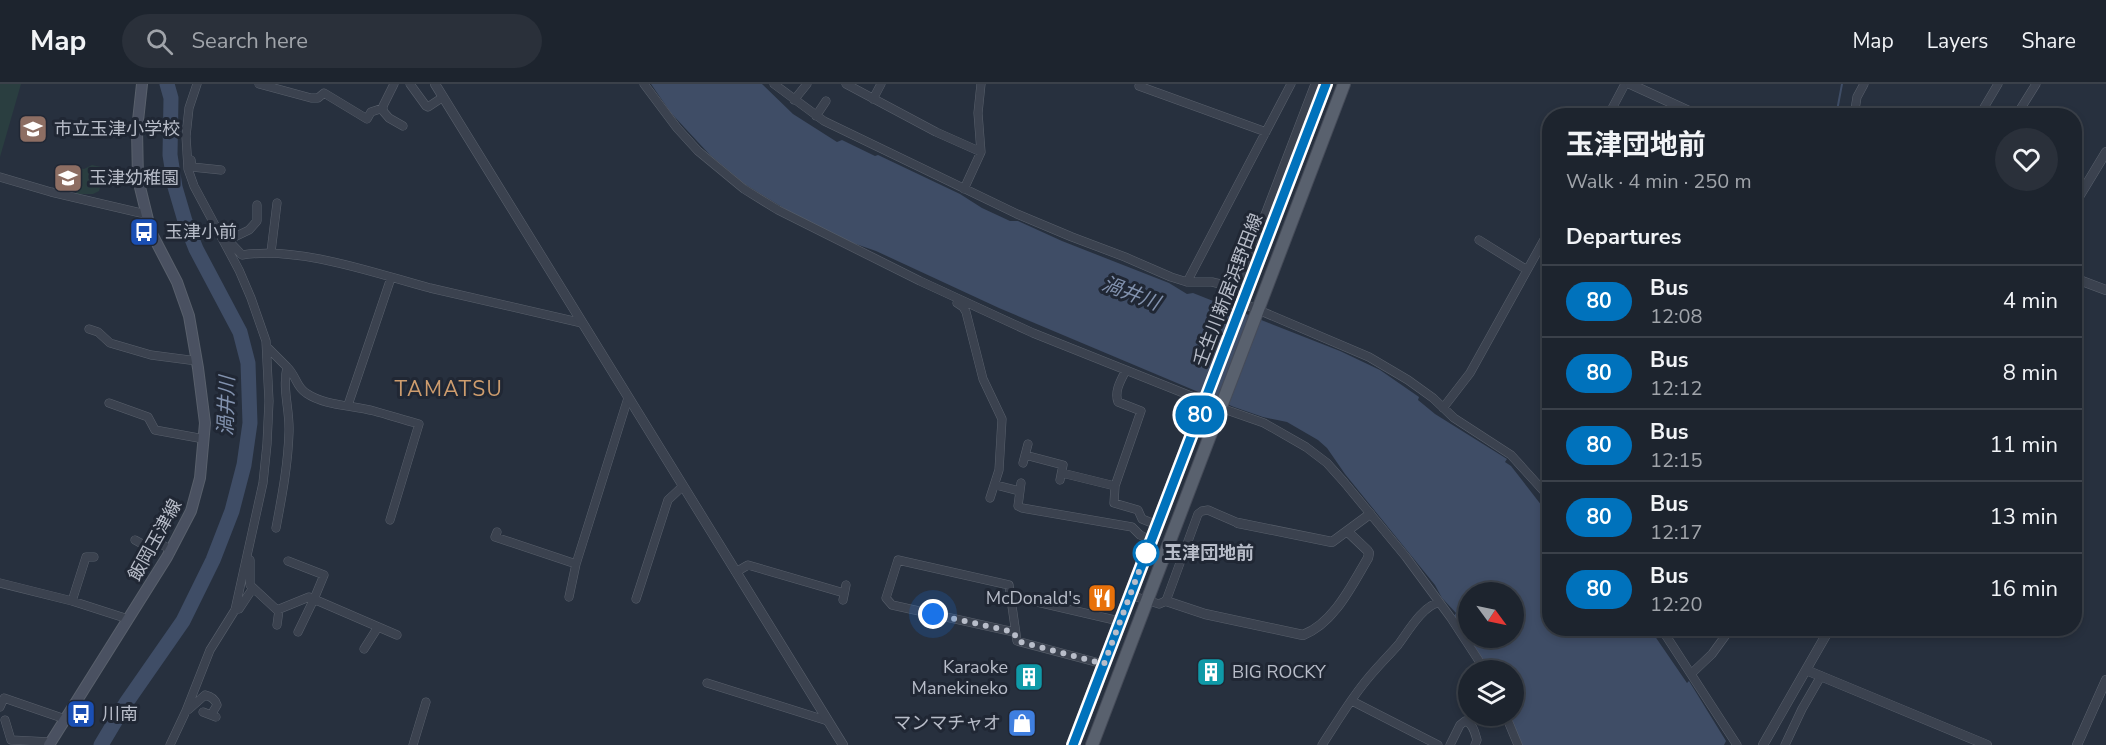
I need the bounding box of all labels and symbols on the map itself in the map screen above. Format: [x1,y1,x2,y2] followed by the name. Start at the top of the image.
[17,113,49,145] school or university icon: 市立玉津小学校
[54,117,180,141] place label: 市立玉津小学校
[52,162,84,194] school or university icon: 玉津幼稚園
[89,166,179,190] place label: 玉津幼稚園
[1188,210,1268,370] street label: 壬生川新居浜野田線
[128,216,160,248] bus stop icon: 玉津小前
[165,220,237,244] place label: 玉津小前
[1098,270,1166,318] water label: 渦井川
[212,374,241,436] water label: 渦井川
[395,375,503,403] district label: TAMATSU
[1173,396,1227,434] line badge: 80
[123,495,187,585] street label: 飯岡玉津線
[1133,540,1159,566] marker: 玉津団地前
[1164,541,1254,565] place label: 玉津団地前
[1086,582,1118,614] restaurant icon: McDonald's
[1458,582,1524,648] north arrow
[986,586,1081,610] place label: McDonald's
[918,599,948,629] your location
[912,655,1008,700] place label: Karaoke Manekineko
[1195,656,1227,688] building icon: BIG ROCKY
[1232,660,1326,684] place label: BIG ROCKY
[1013,661,1045,693] building icon: Karaoke Manekineko
[65,698,97,730] bus stop icon: 川南
[102,702,138,726] place label: 川南
[1006,707,1038,739] shop icon: マンマチャオ
[893,711,1001,735] place label: マンマチャオ

